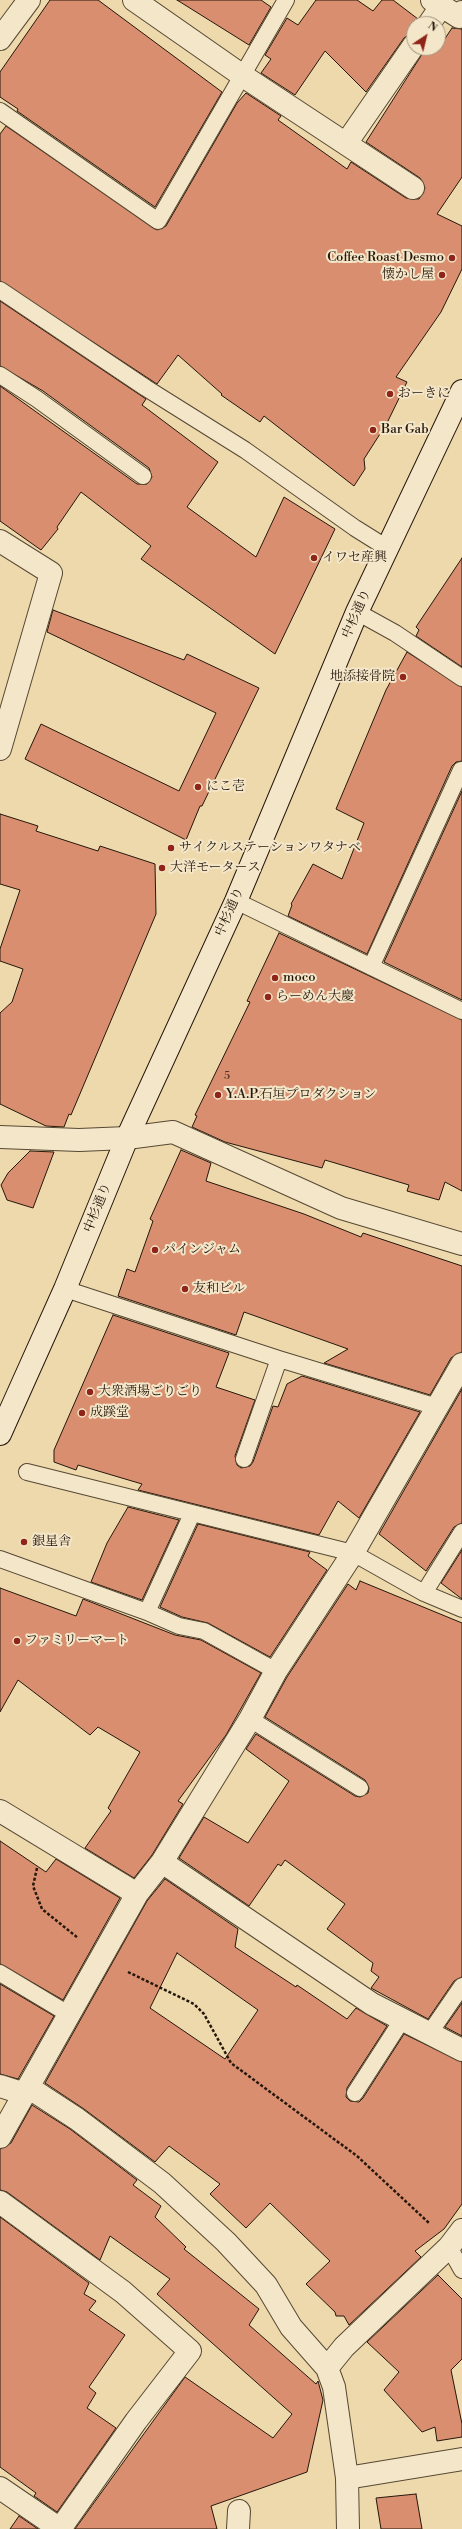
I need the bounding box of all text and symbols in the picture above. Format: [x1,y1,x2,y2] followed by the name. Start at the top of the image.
[406,16,446,56] north arrow
[425,19,440,35] text: N
[327,250,444,266] place label: Coffee Roast Desmo
[447,253,457,263] marker: Coffee Roast Desmo
[382,267,434,283] place label: 懐かし屋
[437,270,447,280] marker: 懐かし屋
[398,386,450,402] place label: おーきに
[385,389,395,399] marker: おーきに
[381,422,429,438] place label: Bar Gab
[368,425,378,435] marker: Bar Gab
[322,550,387,566] place label: イワセ産興
[309,553,319,563] marker: イワセ産興
[339,587,375,641] street label: 中杉通り
[330,669,395,685] place label: 地添接骨院
[398,672,408,682] marker: 地添接骨院
[206,779,245,795] place label: にこ壱
[193,782,203,792] marker: にこ壱
[179,840,361,856] place label: サイクルステーションワタナベ
[166,843,176,853] marker: サイクルステーションワタナベ
[170,860,260,876] place label: 大洋モータース
[157,863,167,873] marker: 大洋モータース
[212,885,248,939] street label: 中杉通り
[283,970,316,986] place label: moco
[270,973,280,983] marker: moco
[276,989,354,1005] place label: らーめん大慶
[263,992,273,1002] marker: らーめん大慶
[224,1069,230,1083] house number: 5
[226,1087,377,1103] place label: Y.A.P.石垣プロダクション
[213,1090,223,1100] marker: Y.A.P.石垣プロダクション
[81,1181,115,1235] street label: 中杉通り
[163,1242,241,1258] place label: パインジャム
[150,1245,160,1255] marker: パインジャム
[193,1281,245,1297] place label: 友和ビル
[180,1284,190,1294] marker: 友和ビル
[98,1384,202,1400] place label: 大衆酒場ごりごり
[85,1387,95,1397] marker: 大衆酒場ごりごり
[90,1405,129,1421] place label: 成蹊堂
[77,1408,87,1418] marker: 成蹊堂
[32,1534,71,1550] place label: 銀星舎
[19,1537,29,1547] marker: 銀星舎
[25,1633,129,1649] place label: ファミリーマート
[12,1636,22,1646] marker: ファミリーマート

